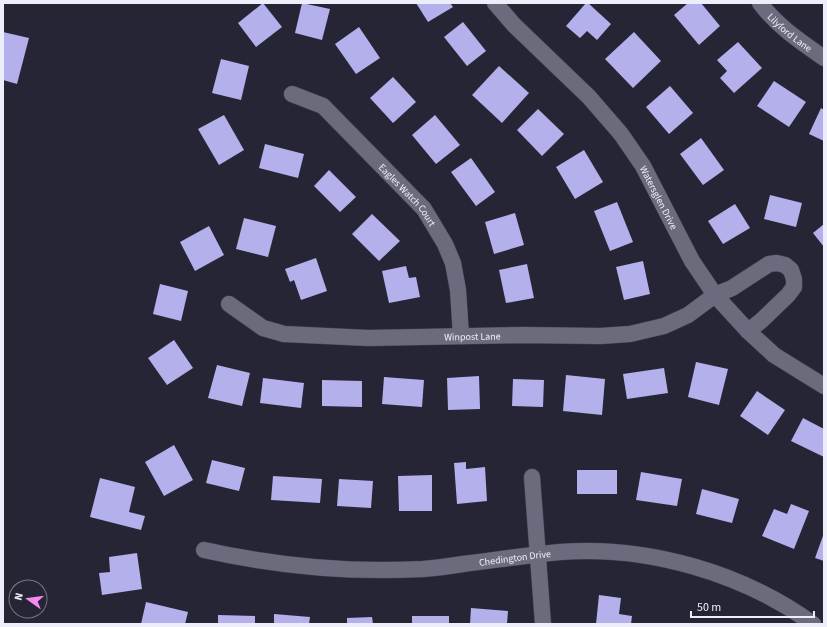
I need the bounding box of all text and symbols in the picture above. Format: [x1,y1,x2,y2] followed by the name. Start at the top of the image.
[764,10,815,56] street label: Lilyford Lane
[375,161,439,230] street label: Eagles Watch Court
[636,163,681,232] street label: Watersglen Drive
[444,329,501,345] street label: Winpost Lane
[478,547,552,570] street label: Chedington Drive
[8,579,48,619] north arrow
[11,591,27,602] text: N
[691,593,814,619] scale bar
[697,599,721,616] text: 50 m

